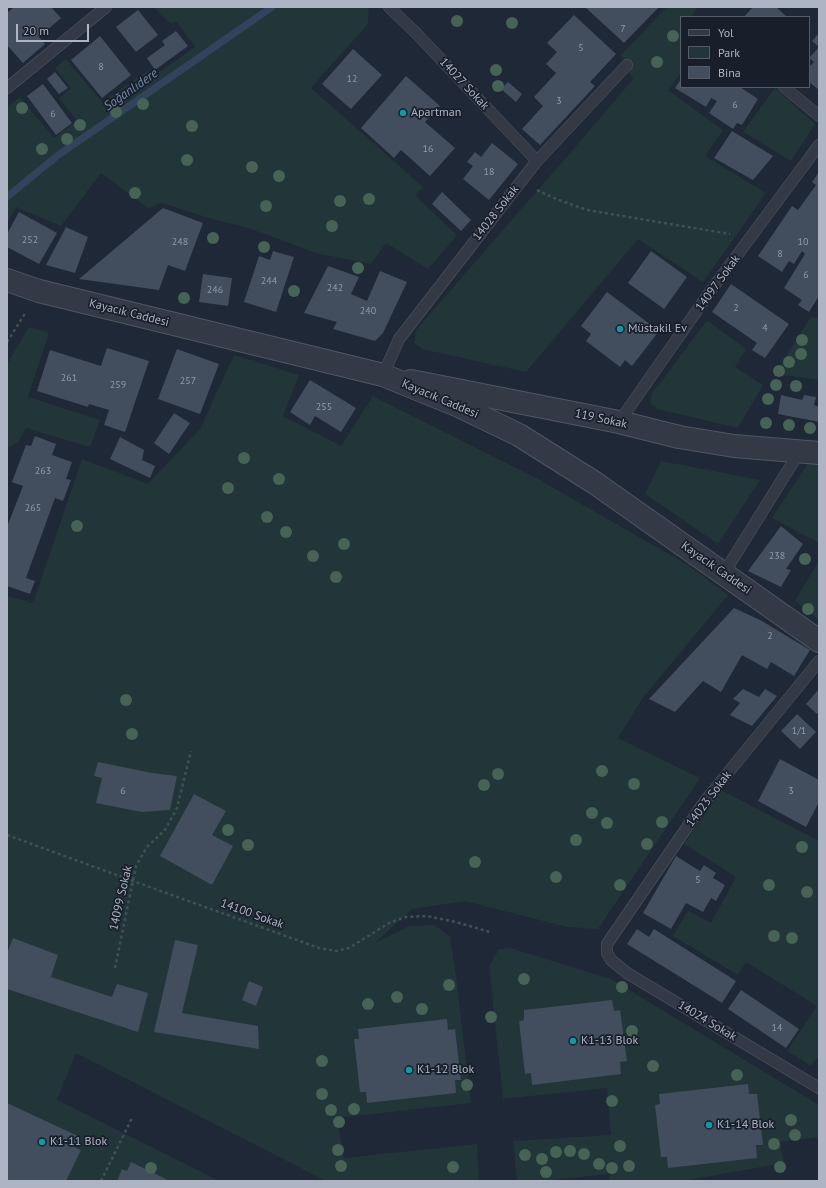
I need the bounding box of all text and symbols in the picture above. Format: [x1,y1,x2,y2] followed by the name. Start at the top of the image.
[18,16,91,42] scale bar
[680,16,810,88] legend
[23,23,49,38] text: 20 m
[620,23,626,35] house number: 7
[718,25,734,40] text: Yol
[578,42,584,54] house number: 5
[718,45,740,60] text: Park
[436,55,492,113] street label: 14027 Sokak
[98,61,104,73] house number: 8
[718,65,741,80] text: Bina
[101,66,161,114] water label: Soğanlıdere
[347,73,357,85] house number: 12
[556,95,562,107] house number: 3
[732,99,738,111] house number: 6
[411,106,461,120] place label: Apartman
[50,108,56,120] house number: 6
[398,108,408,118] marker: Apartman
[423,143,433,155] house number: 16
[484,166,494,178] house number: 18
[470,183,522,243] street label: 14028 Sokak
[22,234,38,246] house number: 252
[172,236,188,248] house number: 248
[798,236,808,248] house number: 10
[777,248,783,260] house number: 8
[693,252,743,314] street label: 14097 Sokak
[803,269,809,281] house number: 6
[261,275,277,287] house number: 244
[327,282,343,294] house number: 242
[207,284,223,296] house number: 246
[88,296,170,330] street label: Kayacık Caddesi
[733,302,739,314] house number: 2
[360,305,376,317] house number: 240
[628,322,687,336] place label: Müstakil Ev
[762,322,768,334] house number: 4
[615,324,625,334] marker: Müstakil Ev
[61,372,77,384] house number: 261
[180,375,196,387] house number: 257
[399,376,481,422] street label: Kayacık Caddesi
[110,379,126,391] house number: 259
[316,401,332,413] house number: 255
[574,406,628,432] street label: 119 Sokak
[35,465,51,477] house number: 263
[25,502,41,514] house number: 265
[678,539,754,597] street label: Kayacık Caddesi
[769,550,785,562] house number: 238
[767,630,773,642] house number: 2
[792,725,806,737] house number: 1/1
[683,768,735,830] street label: 14023 Sokak
[120,785,126,797] house number: 6
[788,785,794,797] house number: 3
[107,864,135,932] street label: 14099 Sokak
[695,874,701,886] house number: 5
[218,896,286,932] street label: 14100 Sokak
[675,998,739,1044] street label: 14024 Sokak
[772,1022,782,1034] house number: 14
[581,1034,638,1048] place label: K1-13 Blok
[568,1036,578,1046] marker: K1-13 Blok
[417,1063,474,1077] place label: K1-12 Blok
[404,1065,414,1075] marker: K1-12 Blok
[717,1118,774,1132] place label: K1-14 Blok
[704,1120,714,1130] marker: K1-14 Blok
[50,1135,107,1149] place label: K1-11 Blok
[37,1137,47,1147] marker: K1-11 Blok

